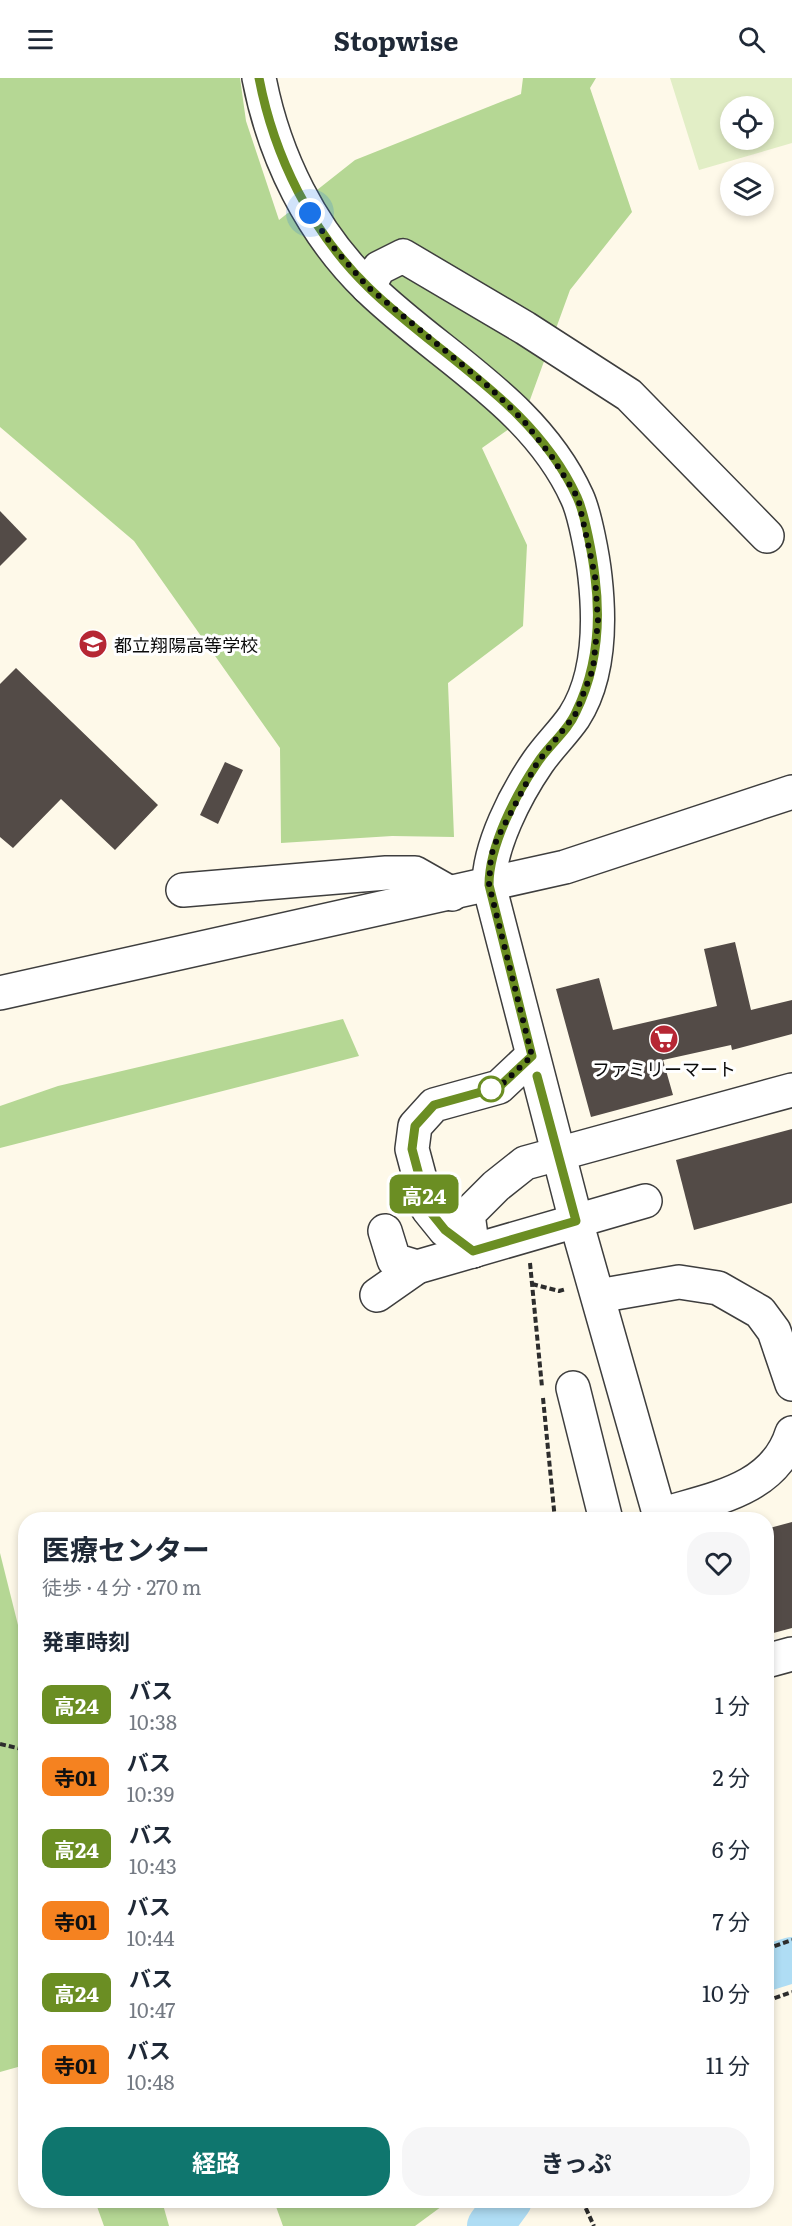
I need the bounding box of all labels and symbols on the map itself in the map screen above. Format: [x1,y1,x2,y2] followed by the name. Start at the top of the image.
[295,198,325,228] your location
[77,628,109,660] school or university icon: 都立翔陽高等学校
[114,631,258,658] place label: 都立翔陽高等学校
[648,1023,680,1055] supermarket icon: ファミリーマート
[592,1055,736,1082] place label: ファミリーマート
[478,1076,504,1102] unlabelled marker
[390,1174,458,1214] line badge: 高24

